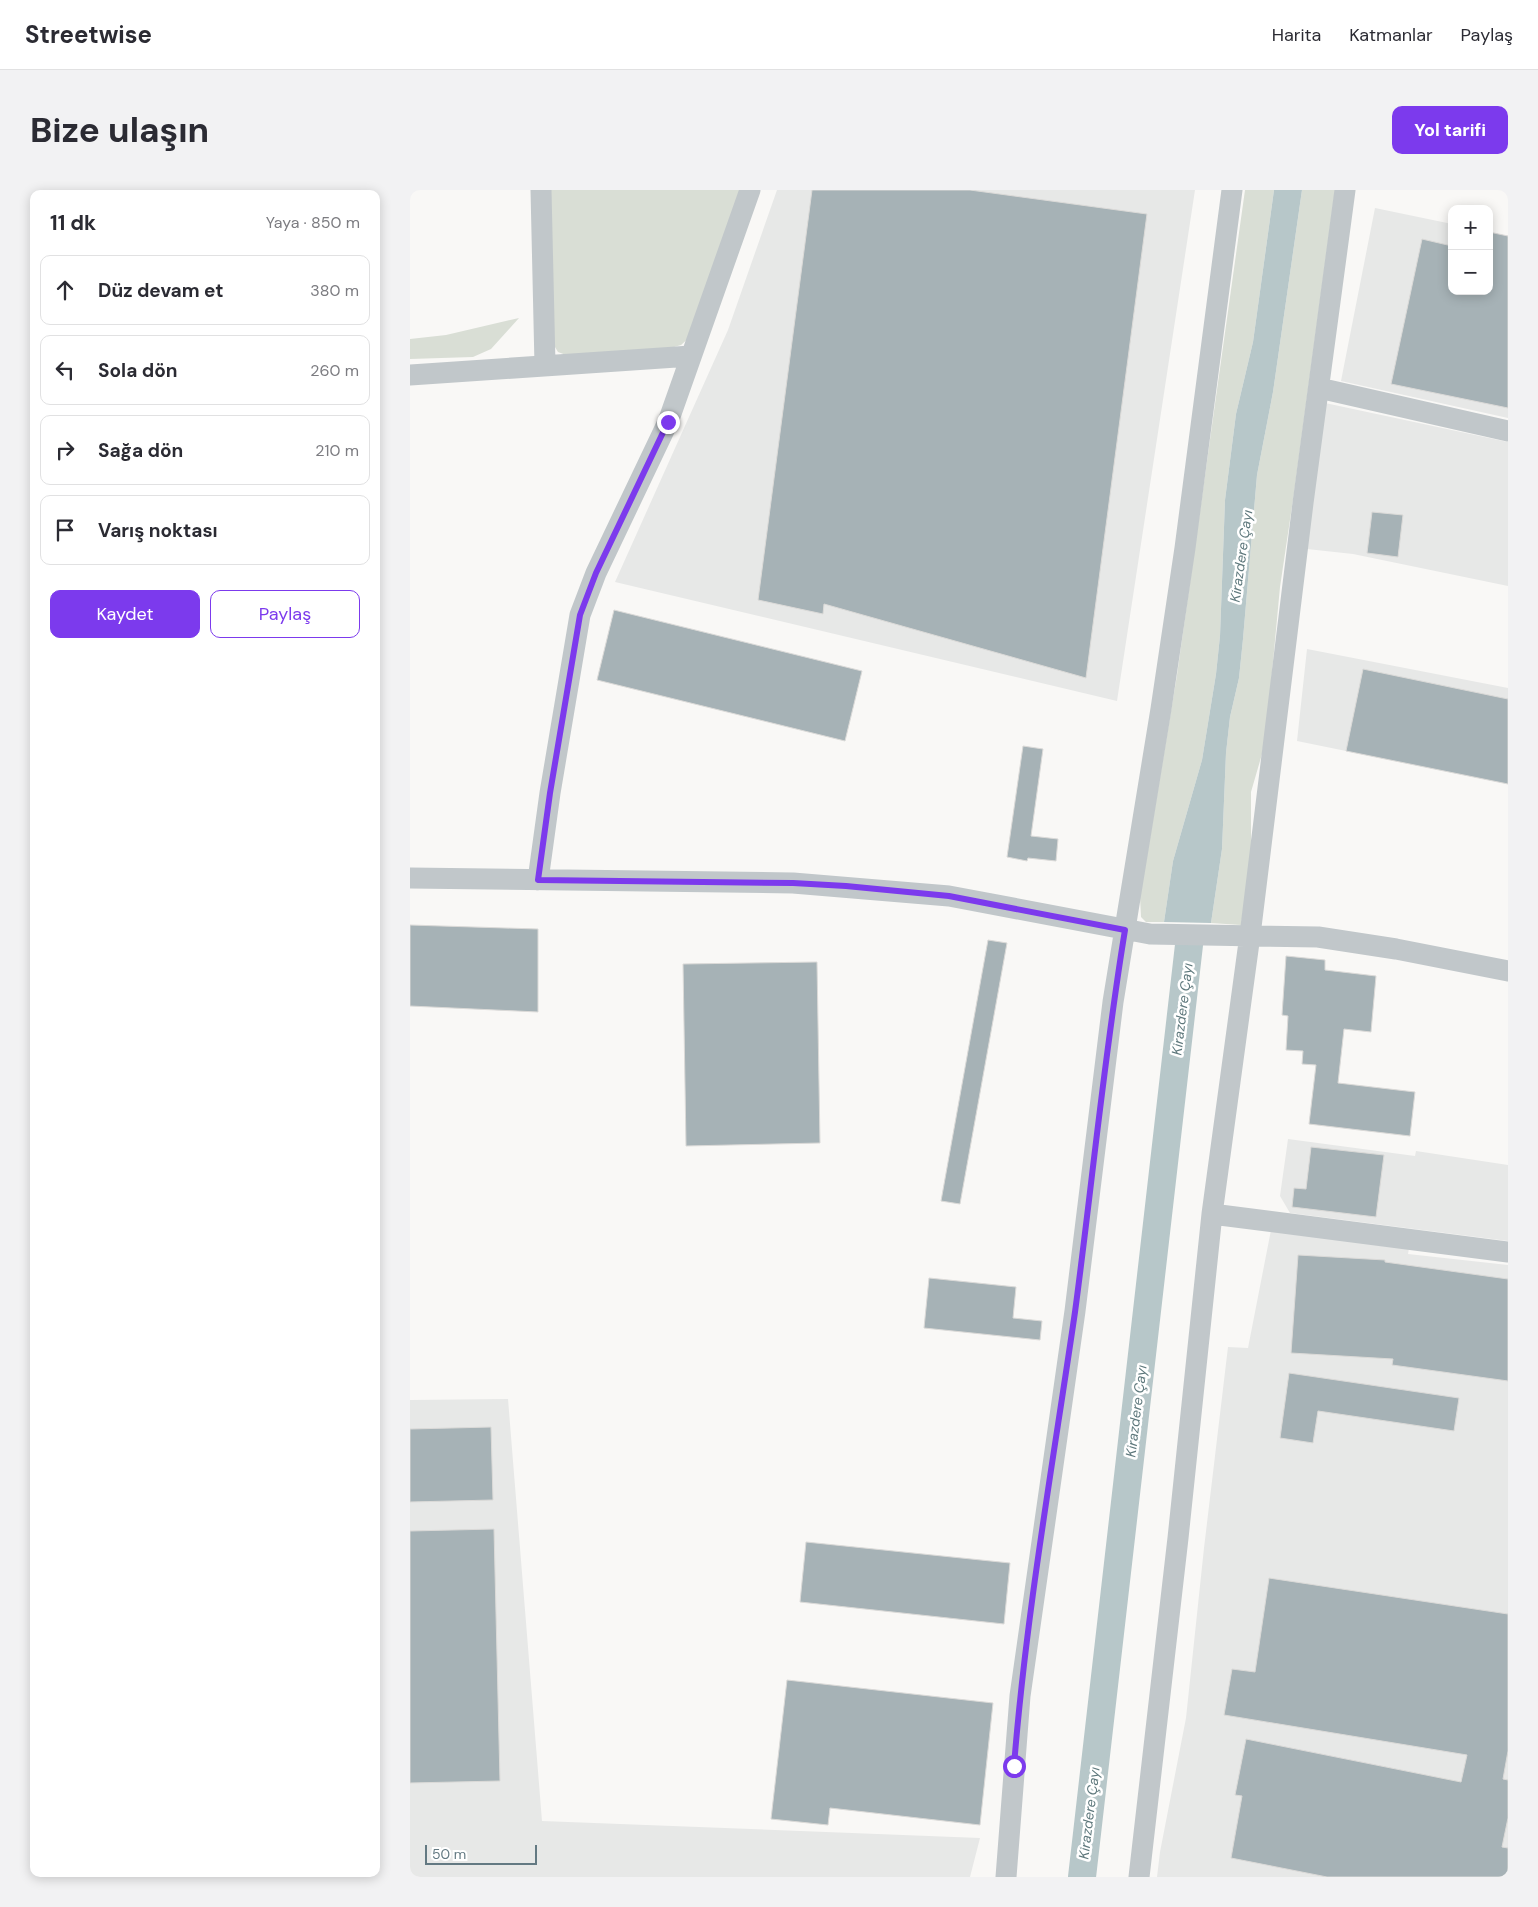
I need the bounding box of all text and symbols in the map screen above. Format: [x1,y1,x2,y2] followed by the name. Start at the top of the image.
[25,19,152,50] text: Streetwise
[1272,23,1321,47] text: Harita
[1349,23,1433,47] text: Katmanlar
[1461,23,1513,47] text: Paylaş
[1392,106,1508,154] button: Yol tarifi
[30,107,209,153] text: Bize ulaşın
[1448,205,1493,295] map controls
[1448,205,1493,250] button: +
[50,209,96,237] text: 11 dk
[266,212,360,233] text: Yaya · 850 m
[1448,250,1493,295] button: −
[51,276,79,304] icon: ahead
[98,278,224,303] text: Düz devam et
[310,280,359,301] text: 380 m
[51,356,79,384] icon: left
[98,358,178,383] text: Sola dön
[310,360,359,381] text: 260 m
[657,411,680,434] route end
[51,436,79,464] icon: right
[98,438,183,463] text: Sağa dön
[315,440,359,461] text: 210 m
[1226,509,1256,603] water label: Kirazdere Çayı
[51,516,79,544] icon: arrive
[98,518,218,543] text: Varış noktası
[50,590,200,638] button: Kaydet
[210,590,360,638] button: Paylaş
[1167,962,1197,1056] water label: Kirazdere Çayı
[1121,1364,1151,1458] water label: Kirazdere Çayı
[1003,1755,1026,1778] route start
[1074,1766,1104,1860] water label: Kirazdere Çayı
[425,1842,538,1865] scale bar
[432,1845,466,1863] text: 50 m

